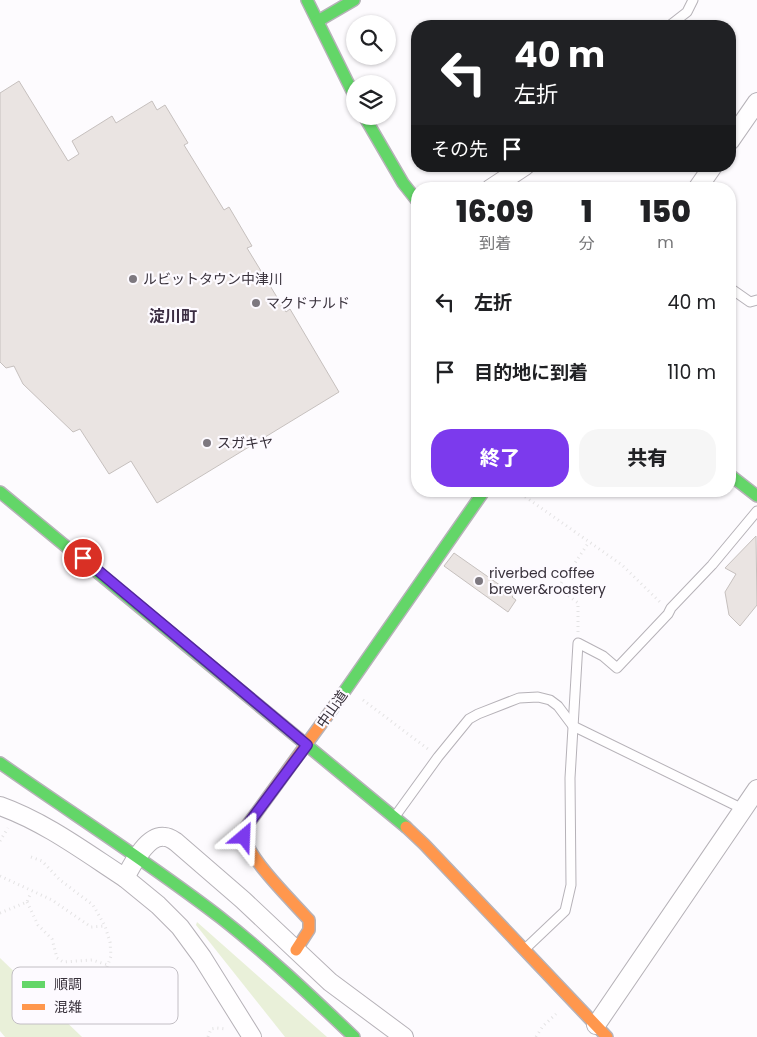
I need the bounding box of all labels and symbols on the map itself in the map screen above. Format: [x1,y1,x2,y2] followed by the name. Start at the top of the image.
[143,269,283,289] place label: ルビットタウン中津川
[127,273,139,285] marker: ルビットタウン中津川
[266,293,350,313] place label: マクドナルド
[250,297,262,309] marker: マクドナルド
[149,305,197,328] district label: 淀川町
[217,433,273,453] place label: スガキヤ
[201,437,213,449] marker: スガキヤ
[62,537,104,579] pin
[489,563,606,599] place label: riverbed coffee brewer&roastery
[473,575,485,587] marker: riverbed coffee brewer&roastery
[312,686,352,732] street label: 中山道
[217,810,269,862] position arrow
[12,967,178,1024] legend
[54,974,82,994] text: 順調
[54,997,82,1017] text: 混雑

